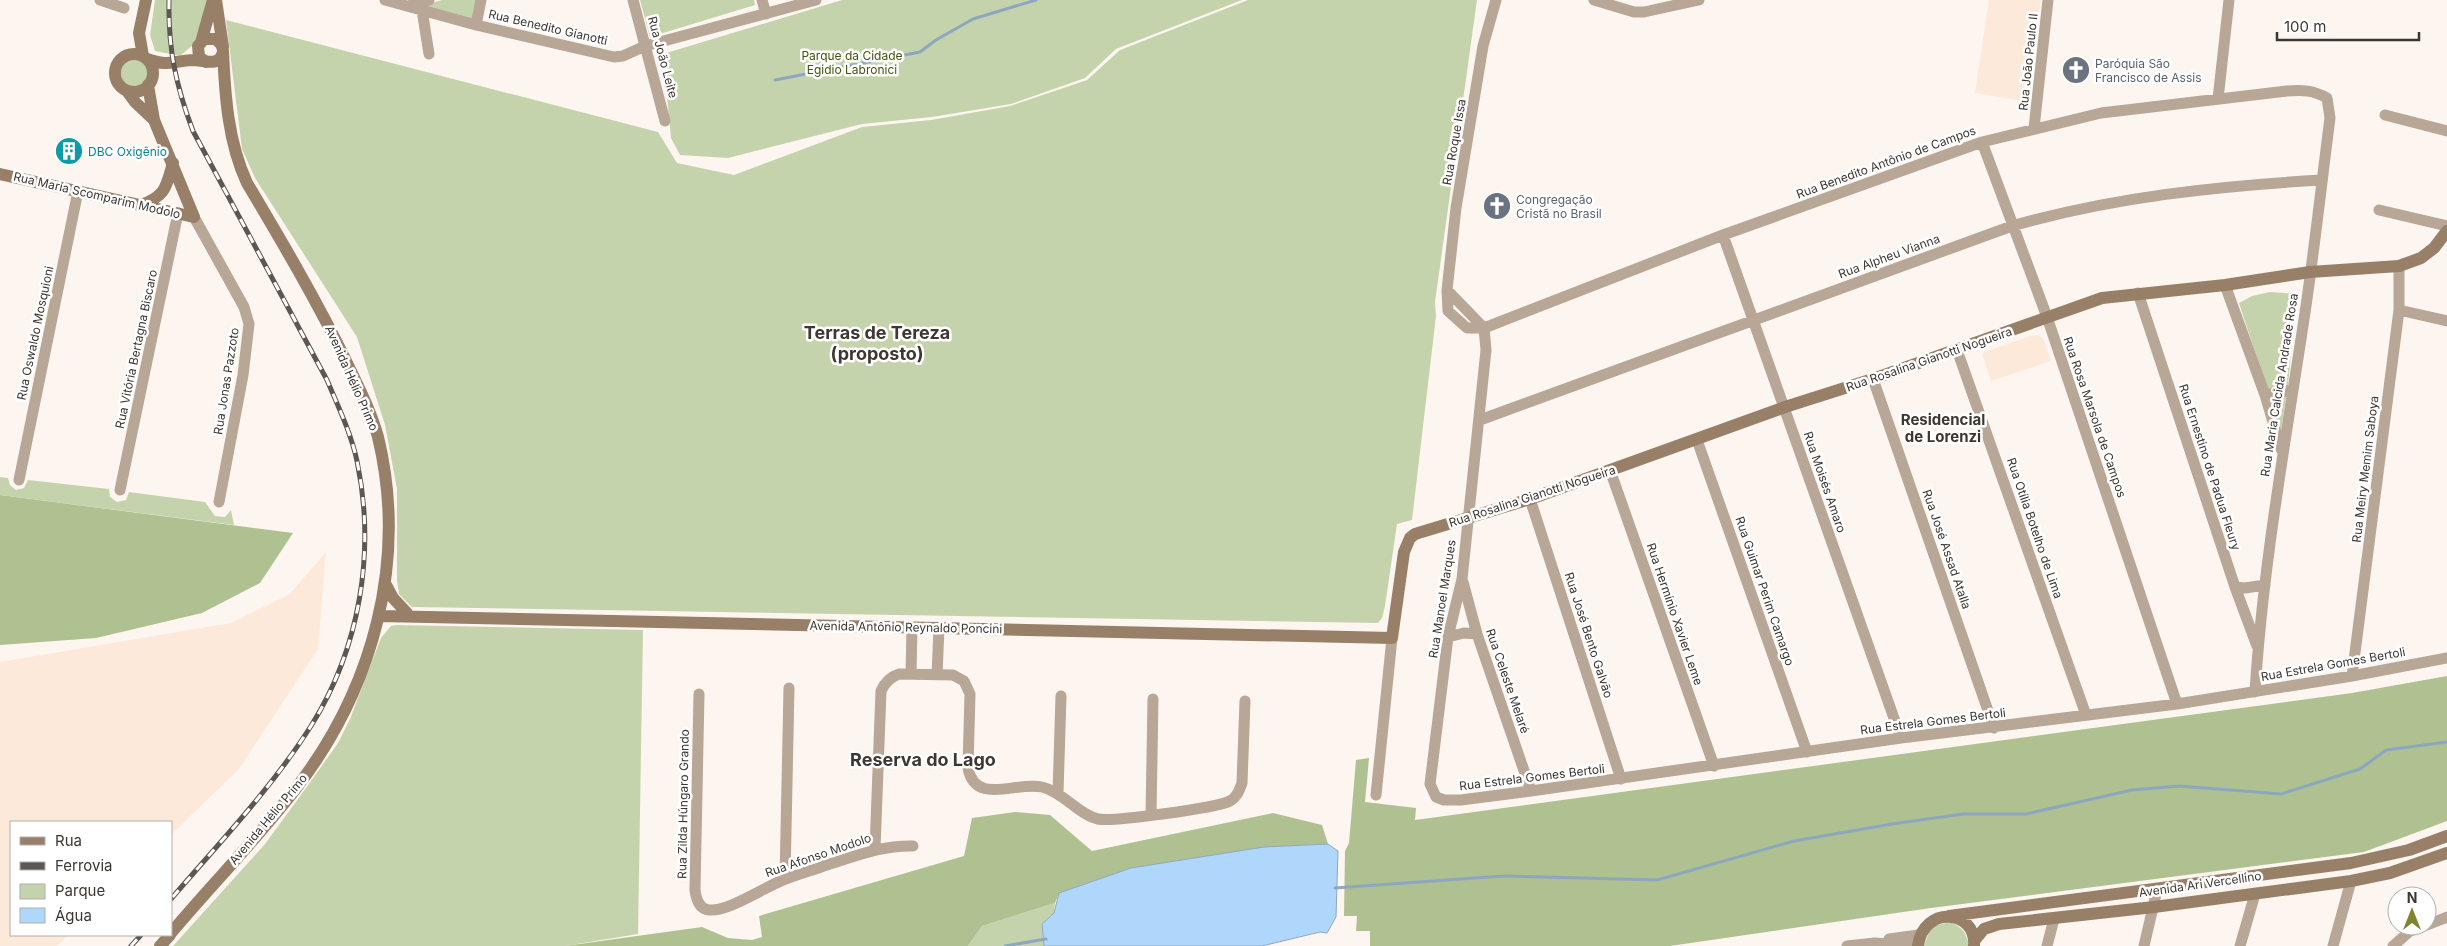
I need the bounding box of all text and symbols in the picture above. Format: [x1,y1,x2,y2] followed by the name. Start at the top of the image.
[487,6,609,48] street label: Rua Benedito Gianotti
[2277,10,2420,42] scale bar
[2015,13,2041,111] street label: Rua João Paulo II
[645,15,681,99] street label: Rua João Leite
[2284,17,2326,36] text: 100 m
[801,48,903,77] park label: Parque da Cidade Egidio Labronici
[2061,55,2091,85] church icon: Paróquia São Francisco de Assis
[2095,56,2202,85] place label: Paróquia São Francisco de Assis
[1439,98,1469,186] street label: Rua Roque Issa
[1794,122,1978,202] street label: Rua Benedito Antônio de Campos
[54,136,84,166] building icon: DBC Oxigênio
[88,144,167,159] place label: DBC Oxigênio
[12,168,182,222] street label: Rua Maria Scomparim Modolo
[1482,191,1512,221] church icon: Congregação Cristã no Brasil
[1516,192,1602,221] place label: Congregação Cristã no Brasil
[1836,231,1942,281] street label: Rua Alpheu Vianna
[13,264,57,401] street label: Rua Oswaldo Mosquioni
[112,268,160,430] street label: Rua Vitória Bertagna Biscaro
[2257,292,2301,478] street label: Rua Maria Calcida Andrade Rosa
[804,322,950,364] district label: Terras de Tereza (proposto)
[322,323,382,433] street label: Avenida Hélio Primo
[1844,324,2014,394] street label: Rua Rosalina Gianotti Nogueira
[210,326,242,436] street label: Rua Jonas Pazzoto
[2060,334,2130,500] street label: Rua Rosa Marsola de Campos
[2176,382,2244,552] street label: Rua Ernestino de Padua Fleury
[2349,395,2381,543] street label: Rua Meiry Memim Saboya
[1901,410,1985,446] district label: Residencial de Lorenzi
[1801,429,1849,535] street label: Rua Moisés Amaro
[2004,456,2066,600] street label: Rua Otília Botelho de Lima
[1447,462,1617,530] street label: Rua Rosalina Gianotti Nogueira
[1919,487,1975,611] street label: Rua José Assad Atalla
[1732,514,1798,668] street label: Rua Guimar Perim Camargo
[1425,539,1459,659] street label: Rua Manoel Marques
[1644,541,1706,687] street label: Rua Hermínio Xavier Leme
[1562,570,1616,700] street label: Rua José Bento Galvão
[810,618,1003,636] street label: Avenida Antônio Reynaldo Poncini
[1483,627,1533,735] street label: Rua Celeste Melaré
[2260,644,2407,684] street label: Rua Estrela Gomes Bertoli
[1859,705,2007,737] street label: Rua Estrela Gomes Bertoli
[674,729,692,879] street label: Rua Zilda Húngaro Grando
[850,749,996,770] district label: Reserva do Lago
[1458,761,1606,793] street label: Rua Estrela Gomes Bertoli
[226,771,310,867] street label: Avenida Hélio Primo
[10,821,172,936] legend
[763,830,873,880] street label: Rua Afonso Modolo
[55,831,82,850] text: Rua
[55,856,112,875] text: Ferrovia
[2138,868,2262,900] street label: Avenida Ari Vercellino
[55,881,105,900] text: Parque
[2387,886,2437,936] north arrow
[2407,889,2417,906] text: N
[55,906,92,925] text: Água

